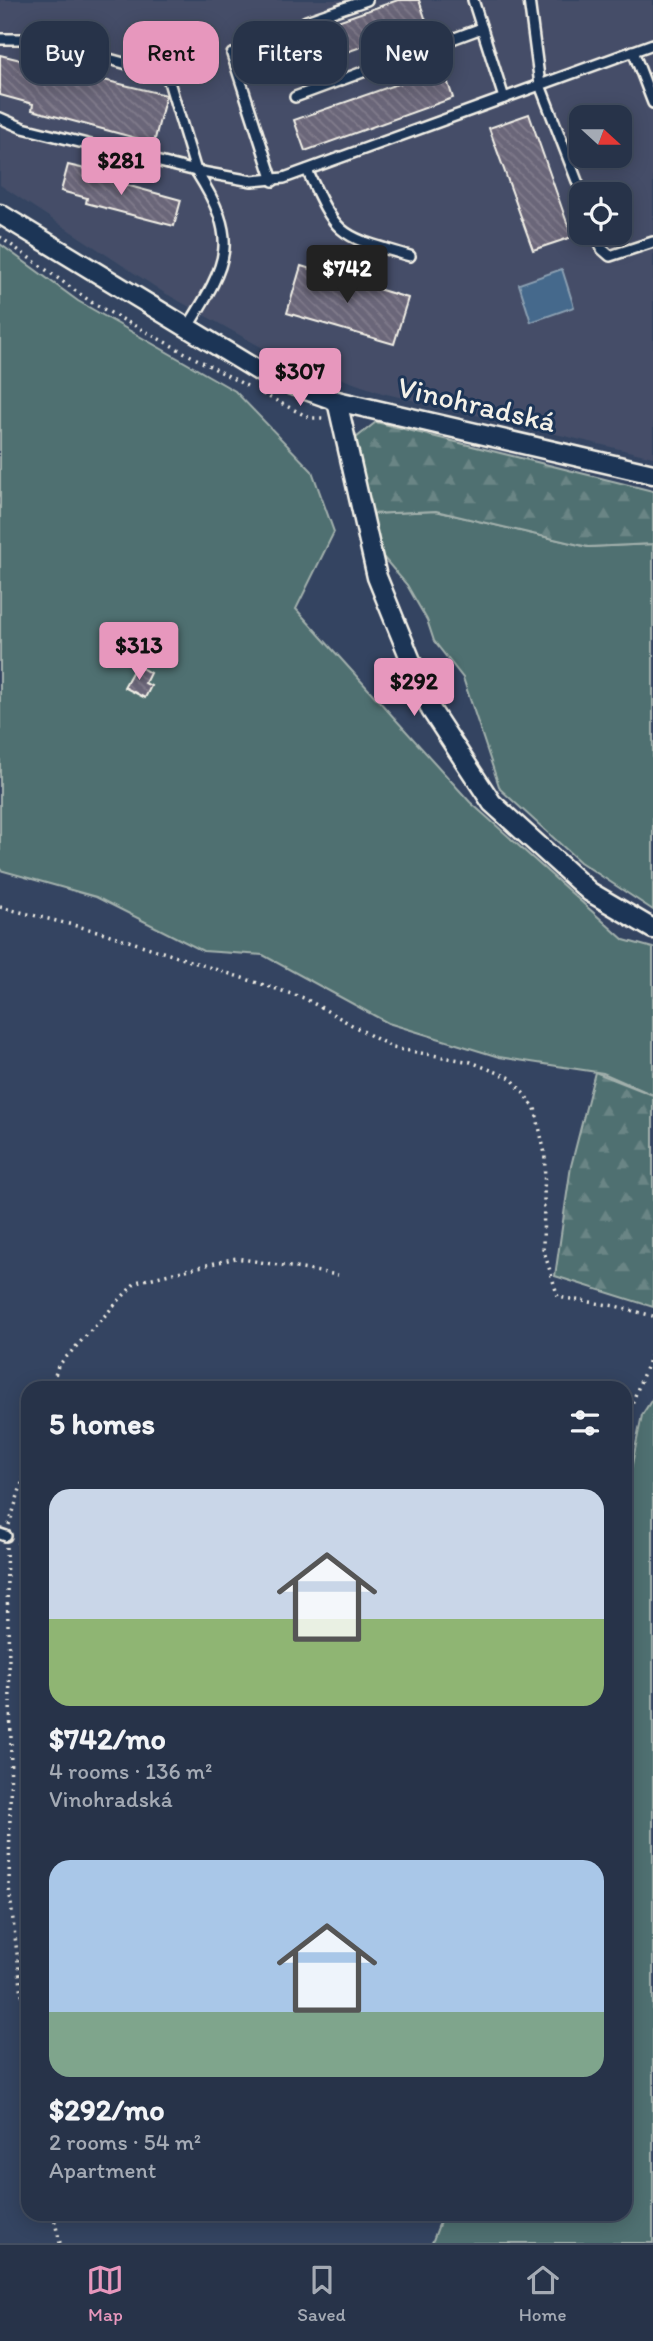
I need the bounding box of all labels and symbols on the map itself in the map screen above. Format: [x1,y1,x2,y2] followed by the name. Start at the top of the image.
[569,105,632,168] north arrow
[80,138,162,197] pin: $281
[306,246,388,305] pin: $742
[259,348,341,408] pin: $307
[394,368,560,440] street label: Vinohradská
[98,622,180,682] pin: $313
[373,658,455,718] pin: $292

